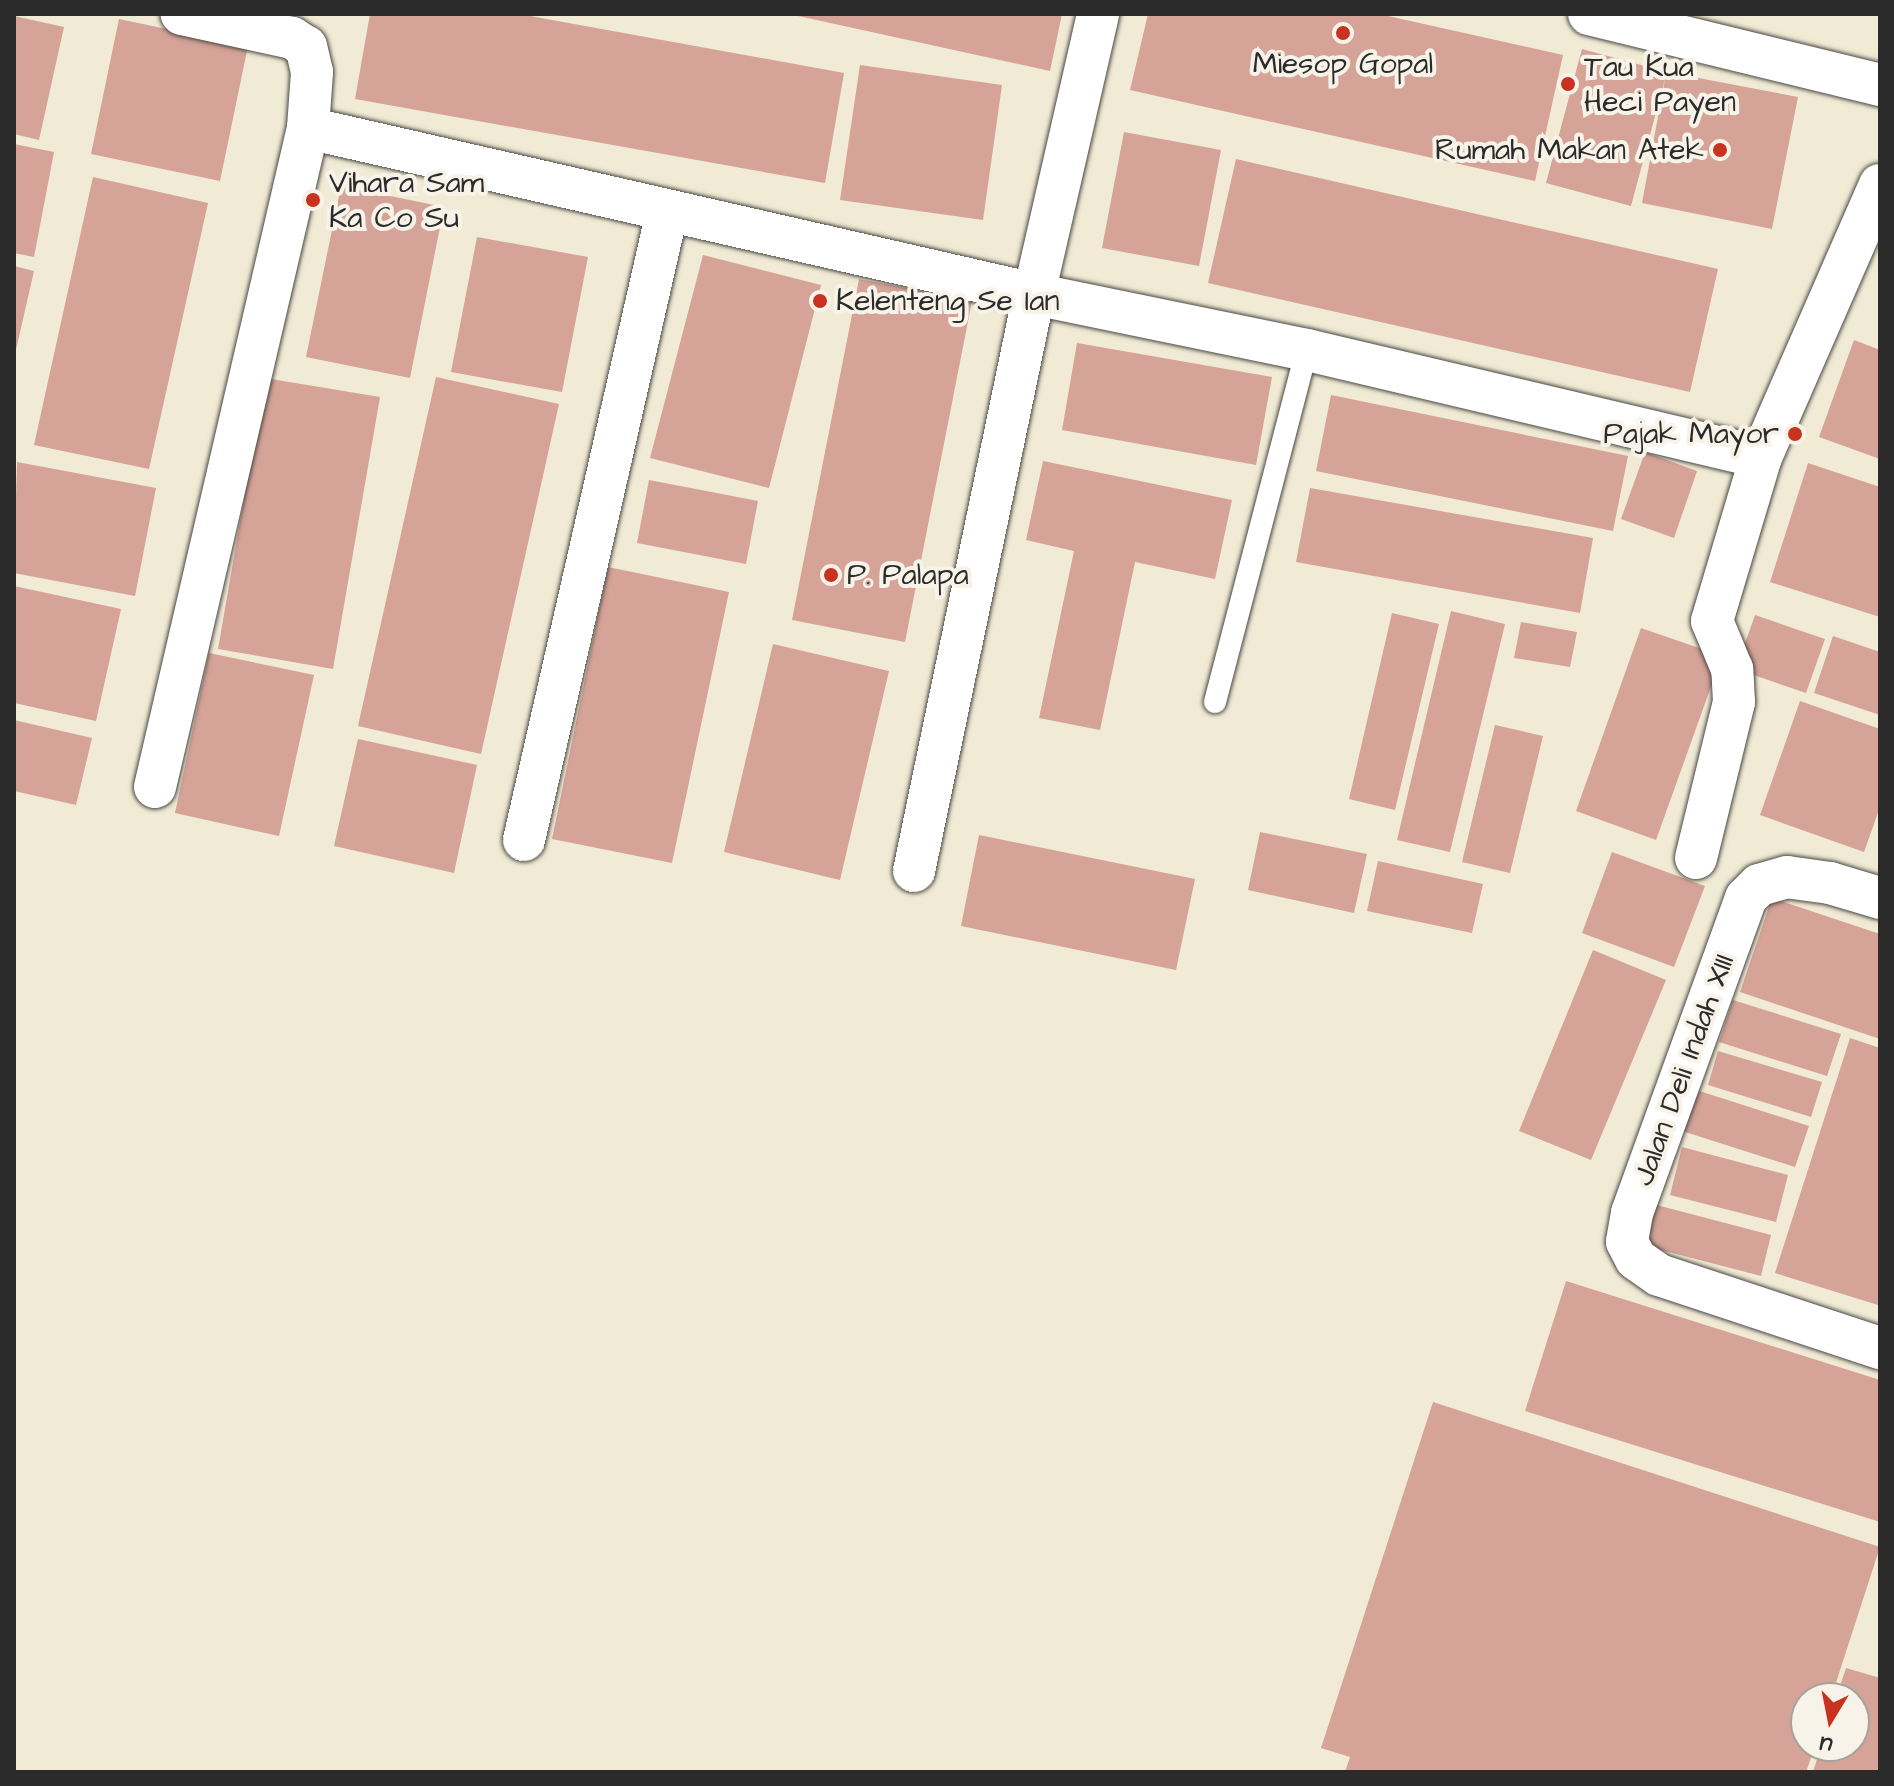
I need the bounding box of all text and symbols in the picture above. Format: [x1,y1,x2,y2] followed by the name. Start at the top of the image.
[1334,24,1352,42] marker: Miesop Gopal
[1253,46,1433,82] place label: Miesop Gopal
[1584,49,1736,120] place label: Tau Kua Heci Payen
[1559,75,1577,93] marker: Tau Kua Heci Payen
[1435,132,1704,168] place label: Rumah Makan Atek
[1711,141,1729,159] marker: Rumah Makan Atek
[329,165,484,236] place label: Vihara Sam Ka Co Su
[304,191,322,209] marker: Vihara Sam Ka Co Su
[836,283,1060,319] place label: Kelenteng Se Ian
[811,292,829,310] marker: Kelenteng Se Ian
[1604,416,1779,452] place label: Pajak Mayor
[1786,425,1804,443] marker: Pajak Mayor
[847,557,969,593] place label: P. Palapa
[822,566,840,584] marker: P. Palapa
[1625,949,1743,1191] street label: Jalan Deli Indah XIII
[1790,1682,1870,1762] north arrow
[1817,1728,1835,1760] text: U

